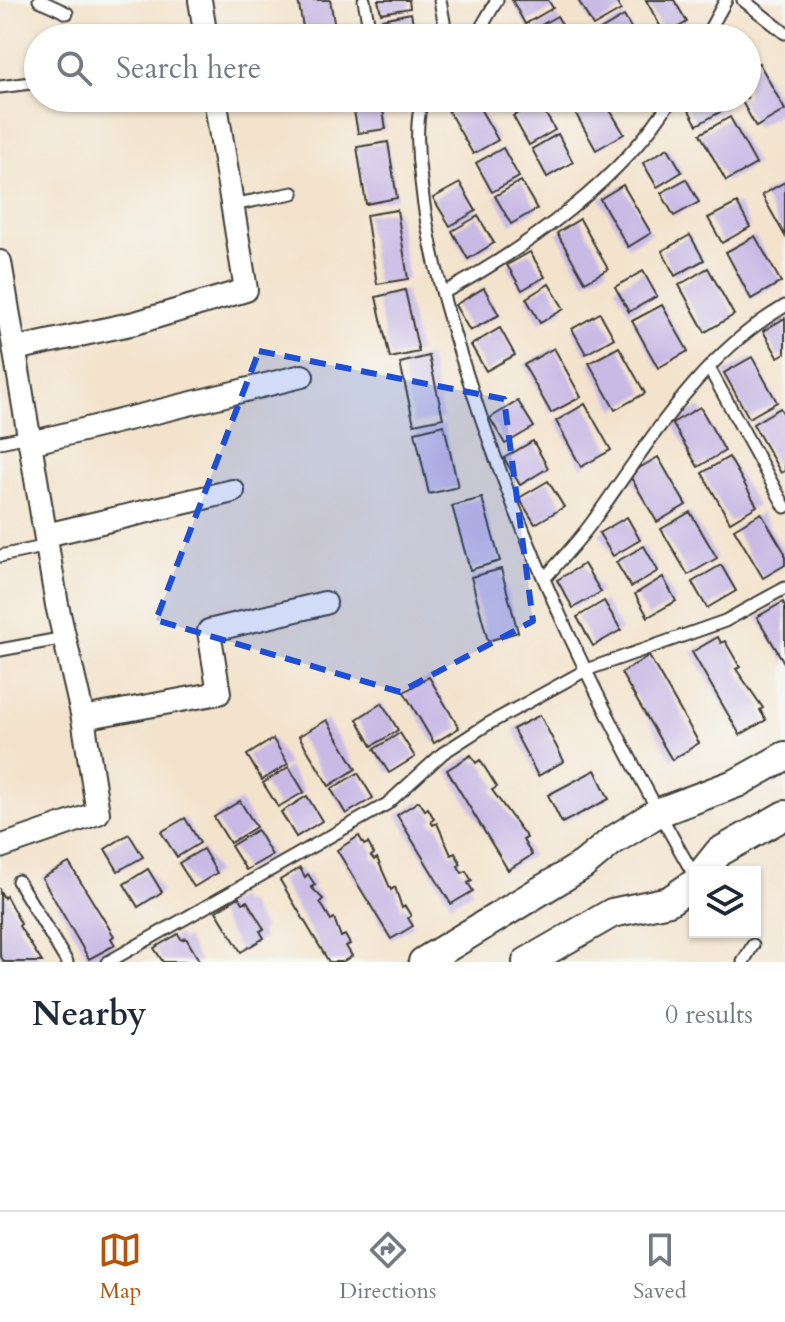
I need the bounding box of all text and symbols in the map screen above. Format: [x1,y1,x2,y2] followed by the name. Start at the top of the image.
[24,24,761,112] search box
[52,46,96,90] icon: search
[116,48,261,89] text: Search here
[689,866,761,938] map controls
[689,866,761,938] button: layers
[32,991,147,1037] text: Nearby
[665,997,753,1032] text: 0 results
[98,1228,142,1306] tab: Map
[339,1228,436,1306] tab: Directions
[633,1228,687,1306] tab: Saved

